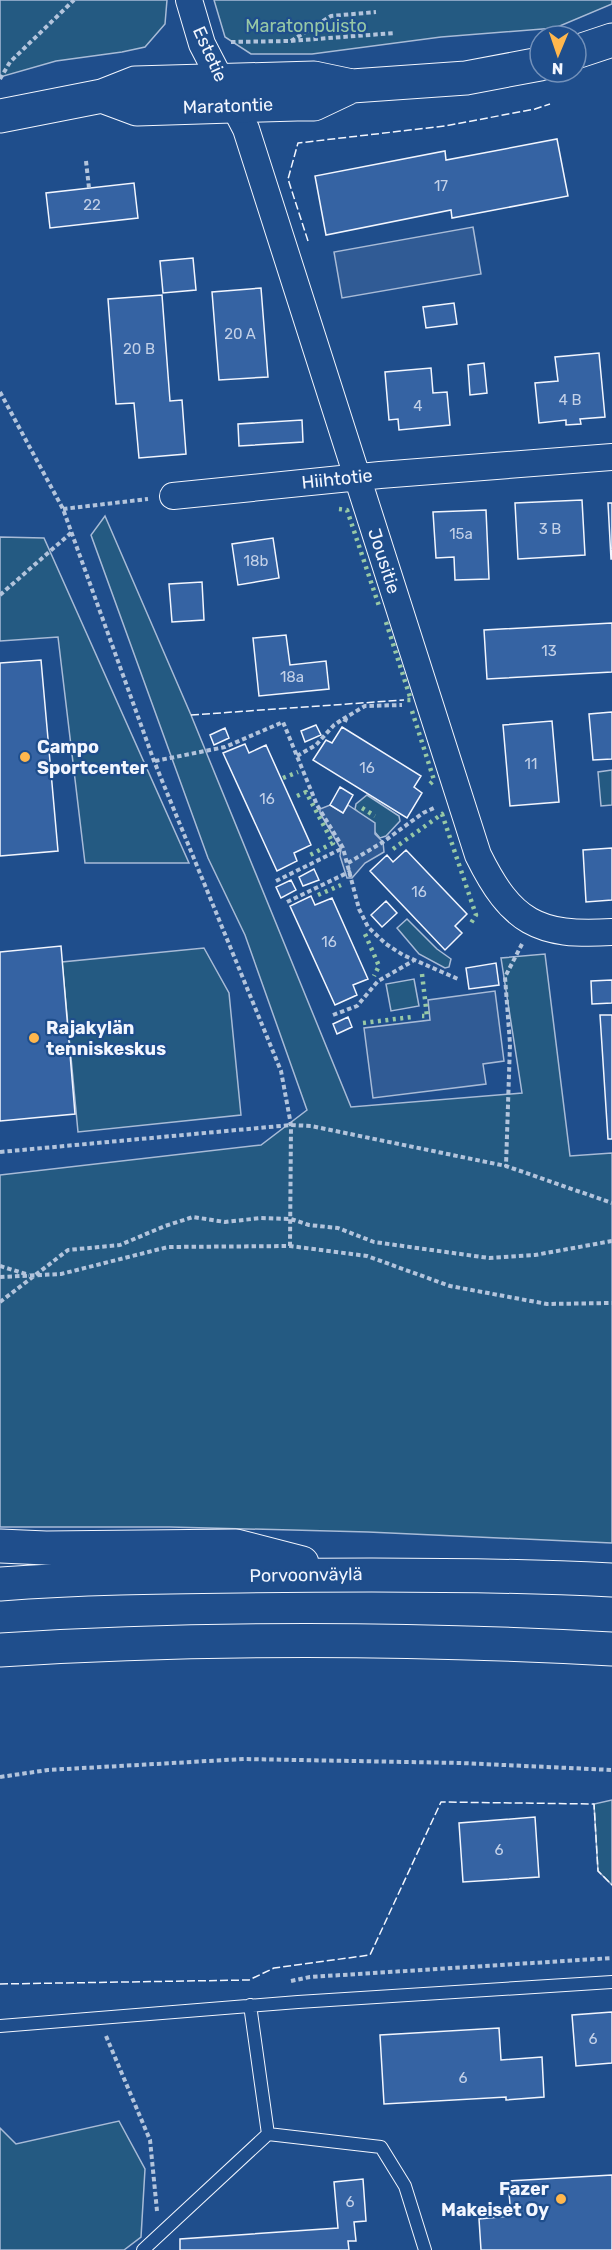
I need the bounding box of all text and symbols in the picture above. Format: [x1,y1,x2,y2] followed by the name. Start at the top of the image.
[245,15,367,37] park label: Maratonpuisto
[188,23,232,85] street label: Estetie
[528,24,588,84] north arrow
[551,59,564,78] text: N
[182,93,274,119] street label: Maratontie
[434,177,448,195] house number: 17
[83,196,101,214] house number: 22
[224,325,256,343] house number: 20 A
[123,340,155,358] house number: 20 B
[558,391,582,409] house number: 4 B
[413,397,423,415] house number: 4
[300,464,374,494] street label: Hiihtotie
[539,520,561,538] house number: 3 B
[363,525,405,597] street label: Jousitie
[449,525,473,543] house number: 15a
[244,552,269,570] house number: 18b
[541,642,557,660] house number: 13
[280,668,304,686] house number: 18a
[37,736,148,779] place label: Campo Sportcenter
[18,750,32,764] marker: Campo Sportcenter
[525,755,537,773] house number: 11
[359,759,375,777] house number: 16
[259,790,275,808] house number: 16
[411,883,427,901] house number: 16
[321,933,337,951] house number: 16
[46,1017,166,1060] place label: Rajakylän tenniskeskus
[27,1031,41,1045] marker: Rajakylän tenniskeskus
[249,1563,363,1587] street label: Porvoonväylä
[494,1841,504,1859] house number: 6
[588,2030,598,2048] house number: 6
[458,2069,468,2087] house number: 6
[441,2178,549,2221] place label: Fazer Makeiset Oy
[554,2192,568,2206] marker: Fazer Makeiset Oy
[345,2193,355,2211] house number: 6

